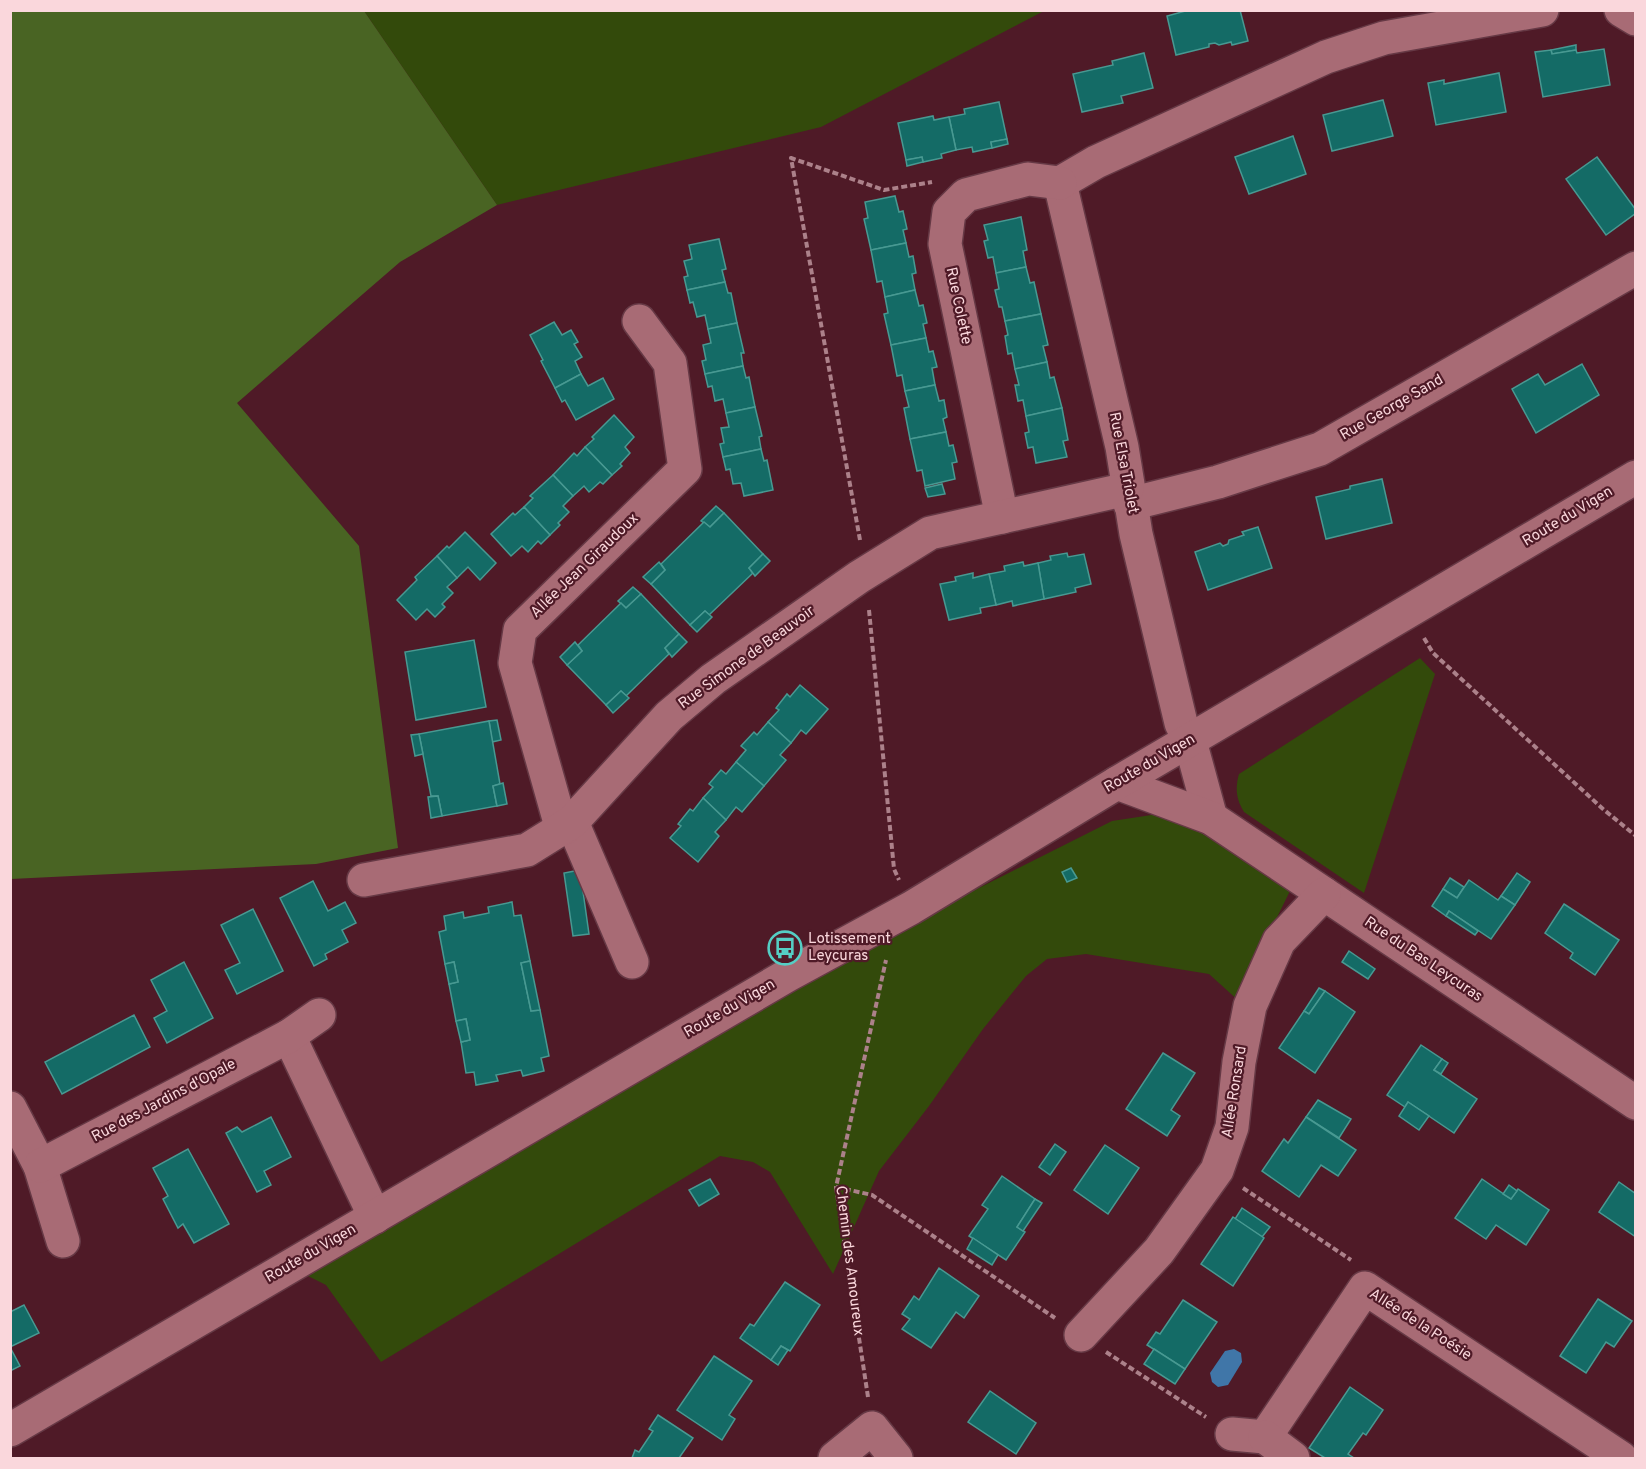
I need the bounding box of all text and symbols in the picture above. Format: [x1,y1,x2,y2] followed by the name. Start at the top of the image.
[941,266,975,346] street label: Rue Colette
[1337,371,1447,445] street label: Rue George Sand
[1104,411,1142,515] street label: Rue Elsa Triolet
[1519,483,1617,551] street label: Route du Vigen
[527,509,643,622] street label: Allée Jean Giraudoux
[675,602,819,714] street label: Rue Simone de Beauvoir
[1101,730,1199,798] street label: Route du Vigen
[1360,913,1486,1007] street label: Rue du Bas Leycuras
[767,930,803,966] bus stop icon: Lotissement Leycuras
[808,930,891,966] place label: Lotissement Leycuras
[681,975,779,1043] street label: Route du Vigen
[1218,1045,1252,1139] street label: Allée Ronsard
[89,1055,239,1147] street label: Rue des Jardins d'Opale
[830,1185,868,1337] street label: Chemin des Amoureux
[262,1220,360,1288] street label: Route du Vigen
[1365,1285,1475,1365] street label: Allée de la Poésie

